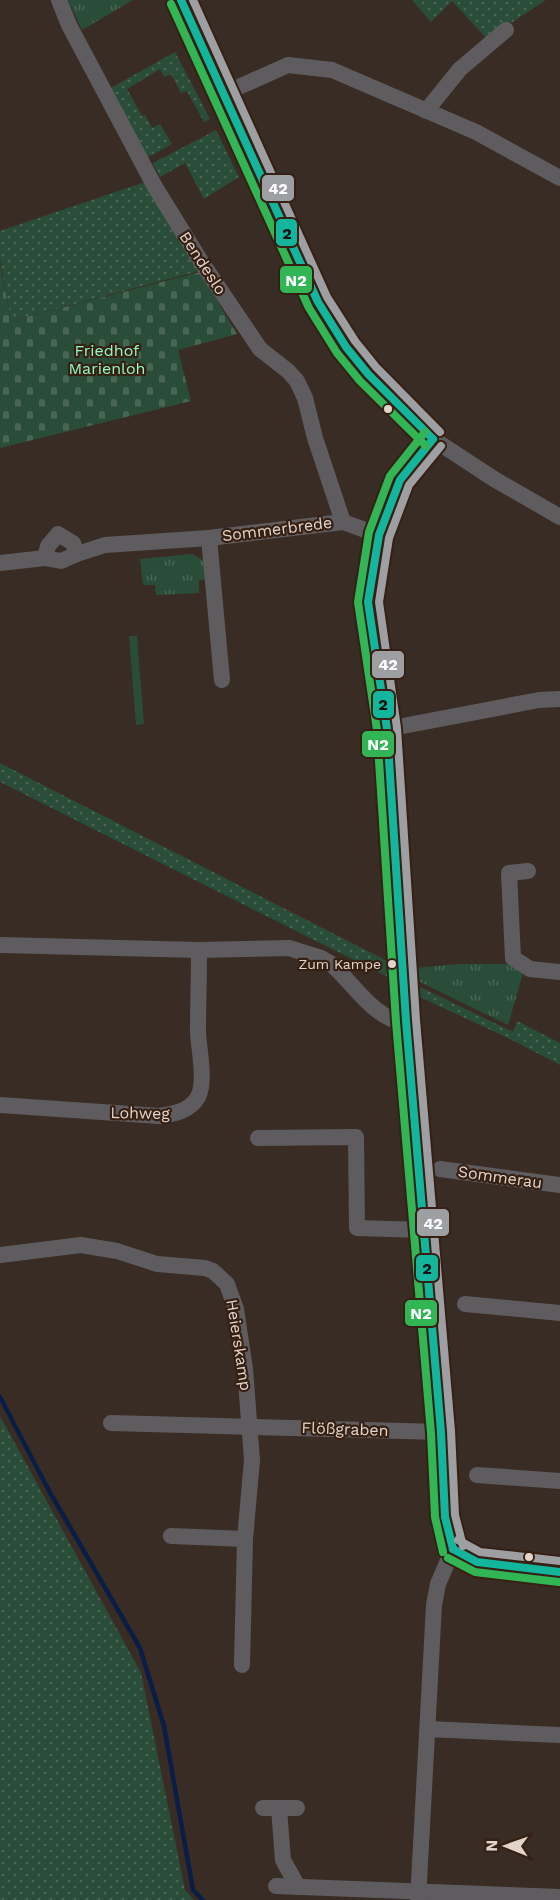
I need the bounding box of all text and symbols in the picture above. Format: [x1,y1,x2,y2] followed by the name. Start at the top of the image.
[261,174,295,202] line badge: 42
[268,179,288,198] text: 42
[275,218,298,247] line badge: 2
[282,224,292,243] text: 2
[175,228,231,298] street label: Bendeslo
[279,265,313,294] line badge: N2
[285,271,307,290] text: N2
[69,341,145,378] park label: Friedhof Marienloh
[382,403,394,415] unlabelled marker
[221,513,333,545] street label: Sommerbrede
[371,650,405,679] line badge: 42
[378,655,398,674] text: 42
[372,690,395,719] line badge: 2
[378,695,388,714] text: 2
[361,730,395,758] line badge: N2
[367,735,389,754] text: N2
[299,956,381,972] place label: Zum Kampe
[386,958,398,970] marker: Zum Kampe
[110,1103,170,1123] street label: Lohweg
[457,1162,543,1192] street label: Sommerau
[416,1208,450,1237] line badge: 42
[423,1214,443,1233] text: 42
[415,1254,439,1282] line badge: 2
[422,1259,432,1278] text: 2
[222,1298,256,1392] street label: Heierskamp
[404,1299,438,1327] line badge: N2
[410,1304,432,1323] text: N2
[301,1418,389,1440] street label: Flößgraben
[523,1551,535,1563] unlabelled marker
[476,1816,536,1876] north arrow
[482,1840,501,1852] text: N

